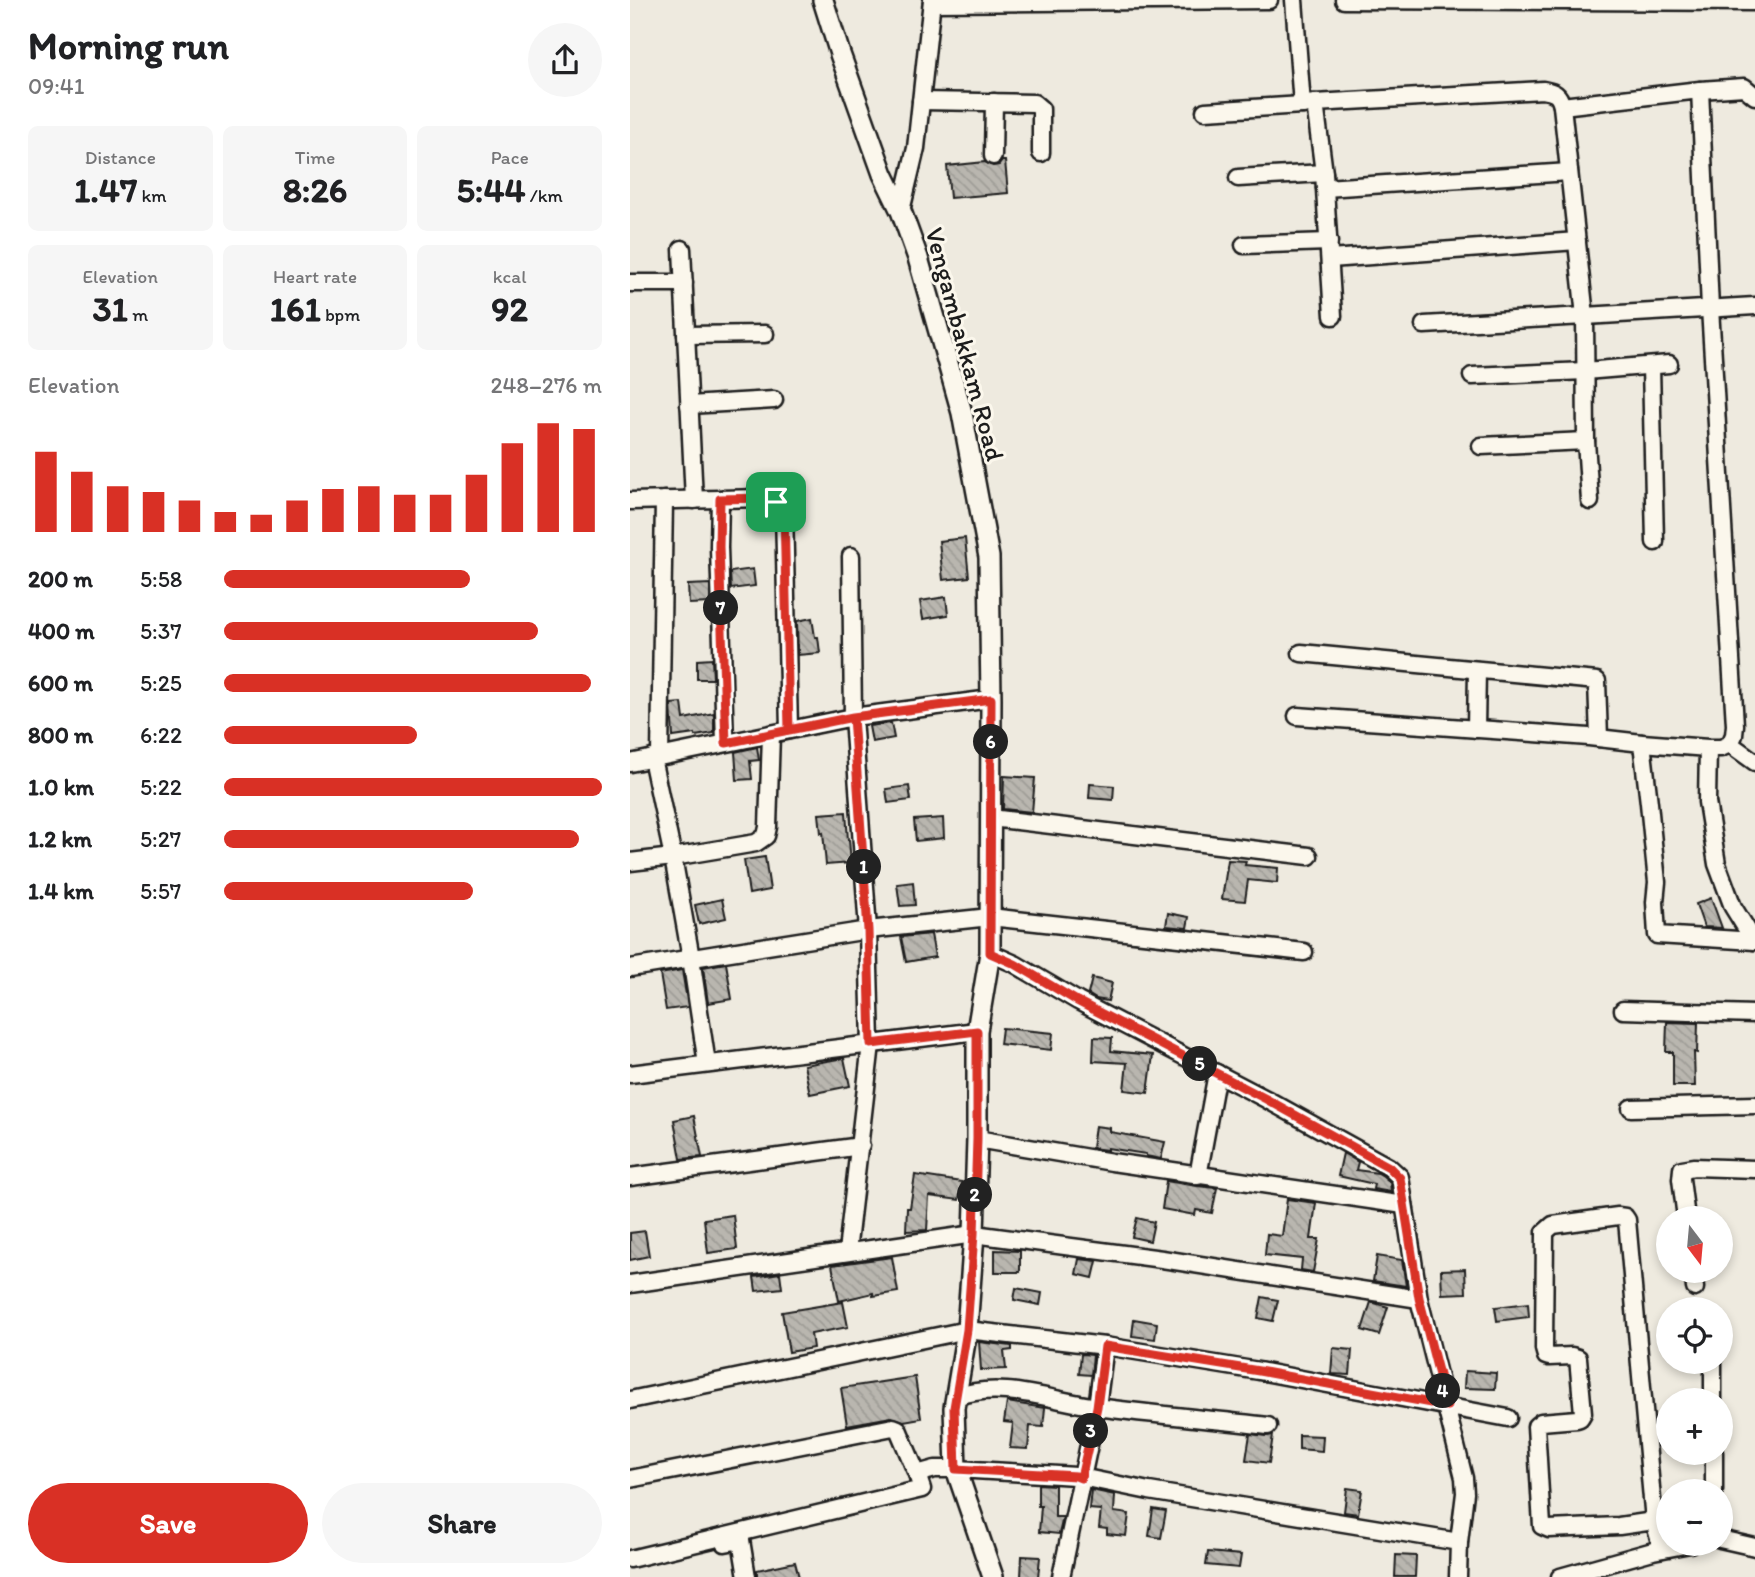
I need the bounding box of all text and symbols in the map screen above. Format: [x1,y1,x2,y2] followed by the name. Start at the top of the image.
[28,23,229,69] text: Morning run
[528,23,602,97] button: share
[28,72,84,100] text: 09:41
[85,146,156,169] text: Distance
[295,146,335,169] text: Time
[491,146,529,169] text: Pace
[74,169,137,211] text: 1.47
[283,169,347,211] text: 8:26
[456,169,525,211] text: 5:44
[137,184,167,207] text: km
[525,184,563,207] text: /km
[918,224,1012,464] street label: Vengambakkam Road
[83,265,158,288] text: Elevation
[273,265,357,288] text: Heart rate
[493,265,527,288] text: kcal
[93,288,128,330] text: 31
[270,288,321,330] text: 161
[491,288,528,330] text: 92
[128,303,148,326] text: m
[321,303,360,326] text: bpm
[28,371,119,399] text: Elevation
[490,371,602,399] text: 248–276 m
[746,472,806,532] pin
[757,483,795,521] icon: arrive
[28,565,93,593] text: 200 m
[140,565,182,593] text: 5:58
[704,590,738,626] pin: 7
[716,596,725,619] text: 7
[28,617,95,645] text: 400 m
[140,617,182,645] text: 5:37
[28,669,93,697] text: 600 m
[140,669,182,697] text: 5:25
[28,721,93,749] text: 800 m
[140,721,182,749] text: 6:22
[974,724,1008,760] pin: 6
[985,730,996,753] text: 6
[28,773,94,801] text: 1.0 km
[140,773,182,801] text: 5:22
[28,825,92,853] text: 1.2 km
[140,825,181,853] text: 5:27
[846,850,882,884] pin: 1
[859,855,868,878] text: 1
[28,877,94,905] text: 1.4 km
[140,877,181,905] text: 5:57
[1182,1046,1218,1082] pin: 5
[1195,1052,1204,1075] text: 5
[958,1178,992,1212] pin: 2
[970,1183,980,1206] text: 2
[1656,1206,1732,1283] north arrow
[1656,1206,1733,1556] map controls
[1656,1297,1733,1374] button: locate
[1426,1374,1460,1408] pin: 4
[1437,1379,1448,1402] text: 4
[1656,1388,1733,1465] button: +
[1074,1414,1108,1448] pin: 3
[1085,1419,1096,1442] text: 3
[1656,1479,1733,1556] button: −
[28,1483,308,1563] button: Save
[322,1483,602,1563] button: Share

